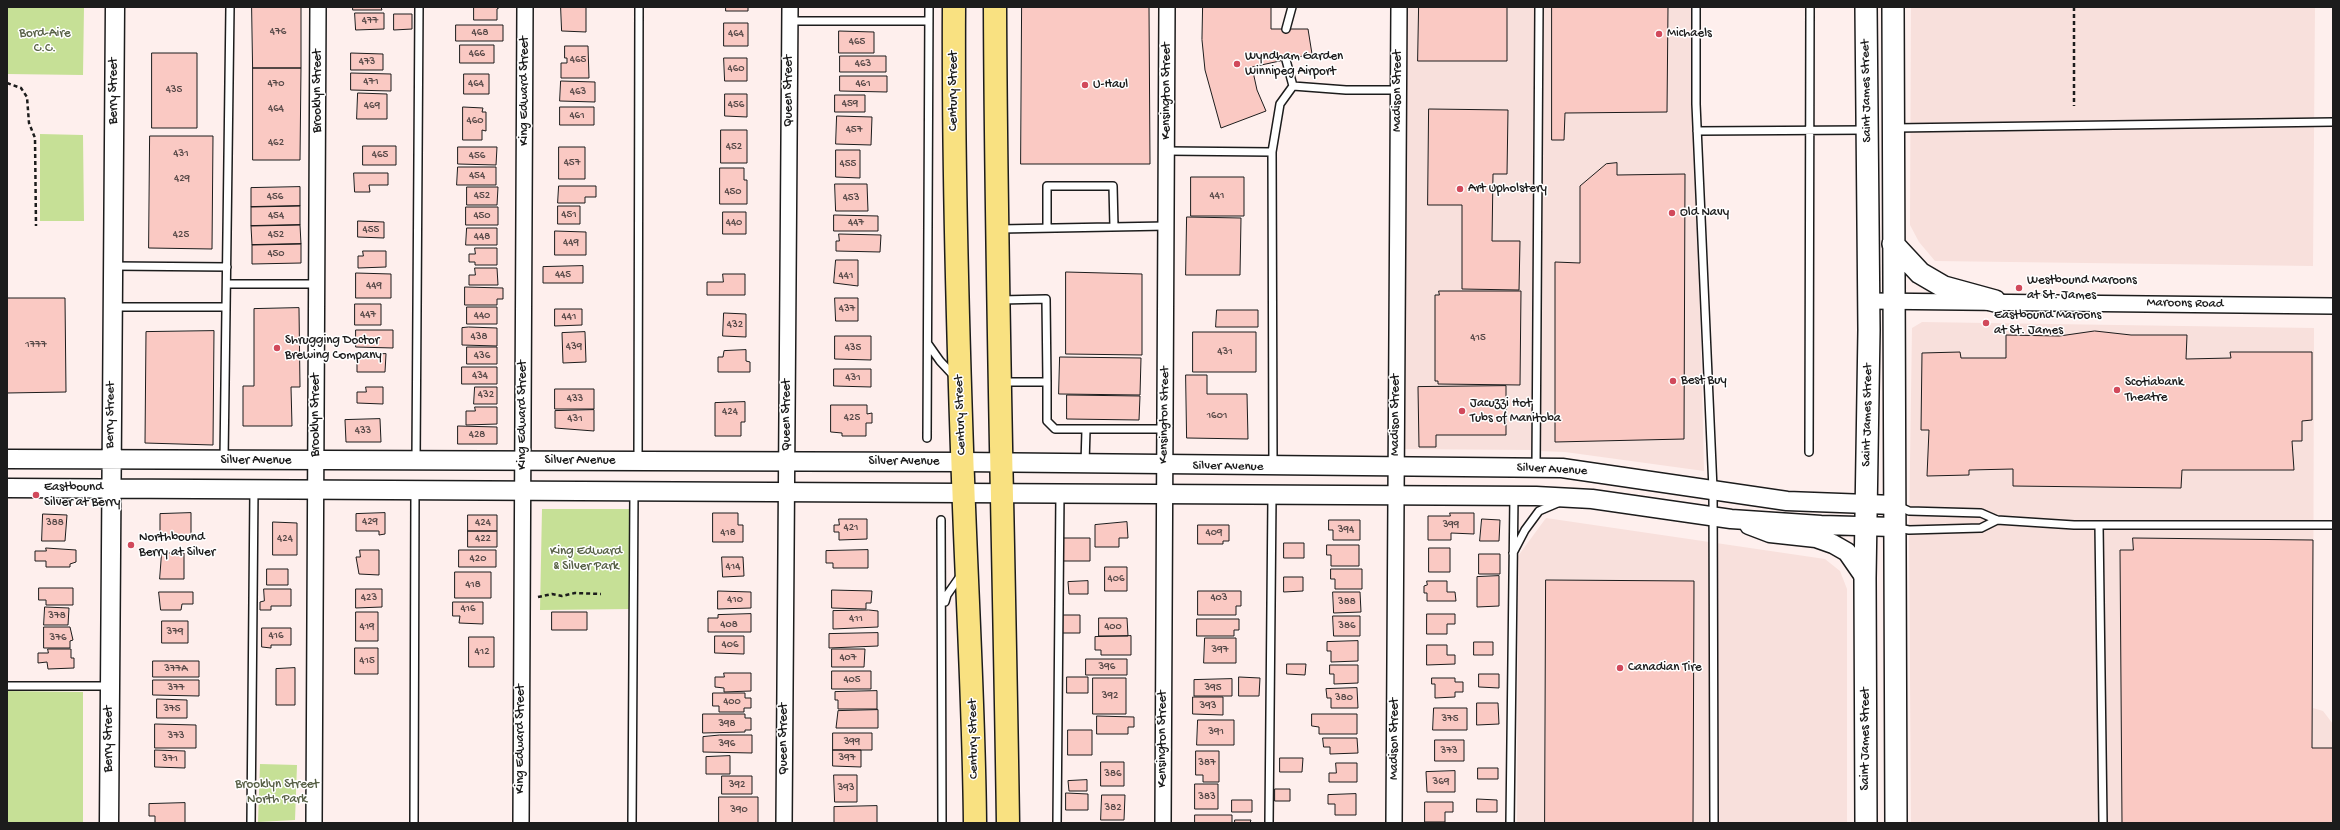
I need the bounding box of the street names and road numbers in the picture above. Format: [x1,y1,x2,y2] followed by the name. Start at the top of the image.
[517,36,533,146] street label: King Edward Street
[1858,39,1876,143] street label: Saint James Street
[1159,42,1175,140] street label: Kensington Street
[310,49,326,133] street label: Brooklyn Street
[1390,50,1406,132] street label: Madison Street
[946,51,962,131] street label: Century Street
[781,55,797,127] street label: Queen Street
[106,58,122,124] street label: Berry Street
[2146,296,2224,312] street label: Maroons Road
[515,360,531,470] street label: King Edward Street
[1859,363,1877,467] street label: Saint James Street
[1156,366,1174,464] street label: Kensington Street
[308,373,324,457] street label: Brooklyn Street
[1388,374,1404,456] street label: Madison Street
[952,375,970,455] street label: Century Street
[779,379,795,451] street label: Queen Street
[103,382,119,448] street label: Berry Street
[221,453,291,469] street label: Silver Avenue
[545,453,615,469] street label: Silver Avenue
[869,454,939,470] street label: Silver Avenue
[1192,459,1264,475] street label: Silver Avenue
[1516,460,1588,480] street label: Silver Avenue
[513,684,529,794] street label: King Edward Street
[1858,687,1874,791] street label: Saint James Street
[1155,690,1171,788] street label: Kensington Street
[1387,698,1403,780] street label: Madison Street
[966,699,982,779] street label: Century Street
[776,703,792,775] street label: Queen Street
[101,706,117,772] street label: Berry Street

